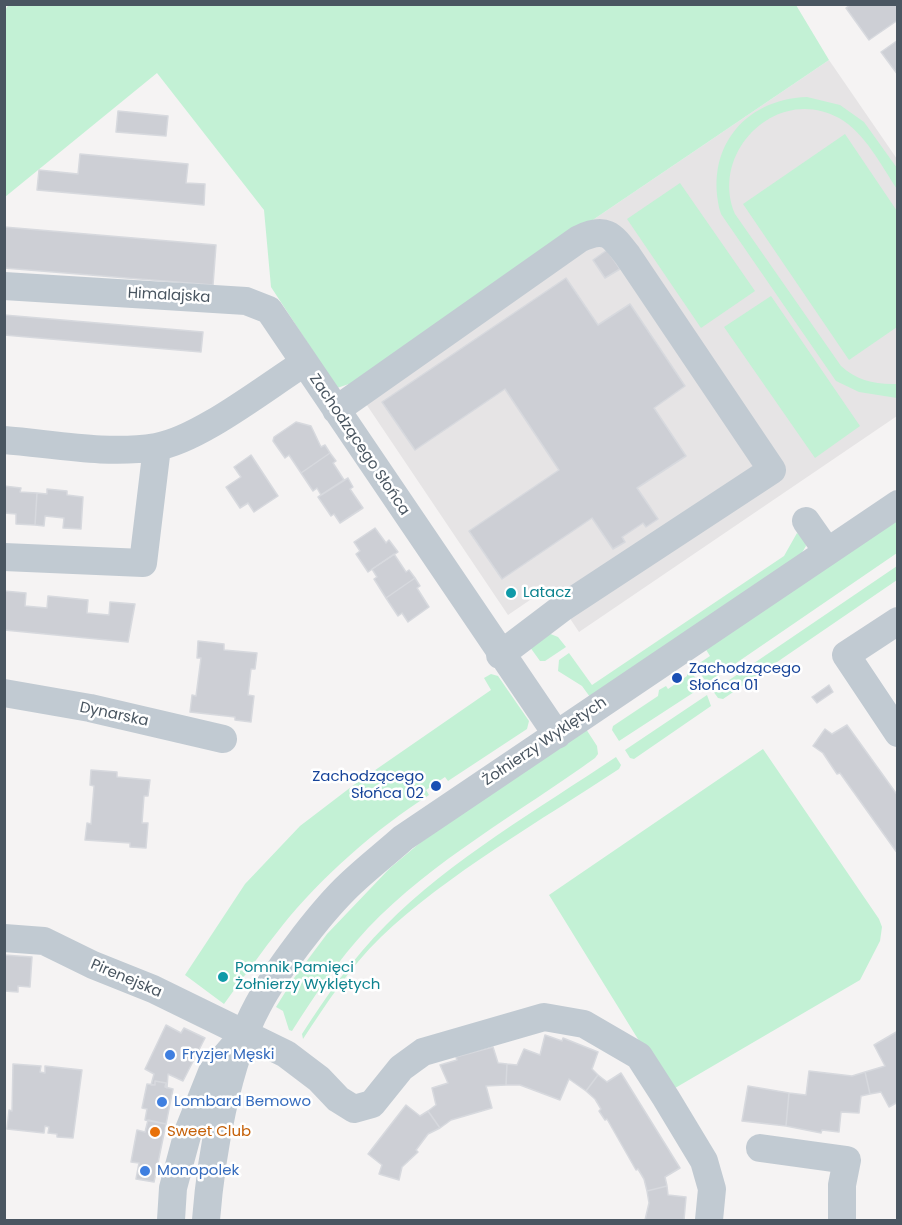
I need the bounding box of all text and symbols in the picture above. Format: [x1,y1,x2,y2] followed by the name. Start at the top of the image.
[127,285,211,307] street label: Himalajska
[305,371,413,519] street label: Zachodzącego Słońca
[523,584,571,602] place label: Latacz
[504,586,518,600] marker: Latacz
[689,660,801,695] place label: Zachodzącego Słońca 01
[670,671,684,685] marker: Zachodzącego Słońca 01
[480,694,610,790] street label: Żołnierzy Wyklętych
[78,699,150,731] street label: Dynarska
[312,768,424,803] place label: Zachodzącego Słońca 02
[429,779,443,793] marker: Zachodzącego Słońca 02
[88,956,164,1002] street label: Pirenejska
[235,959,380,994] place label: Pomnik Pamięci Żołnierzy Wyklętych
[216,970,230,984] marker: Pomnik Pamięci Żołnierzy Wyklętych
[182,1046,275,1064] place label: Fryzjer Męski
[163,1048,177,1062] marker: Fryzjer Męski
[174,1093,311,1111] place label: Lombard Bemowo
[155,1095,169,1109] marker: Lombard Bemowo
[167,1123,251,1141] place label: Sweet Club
[148,1125,162,1139] marker: Sweet Club
[157,1162,239,1180] place label: Monopolek
[138,1164,152,1178] marker: Monopolek

